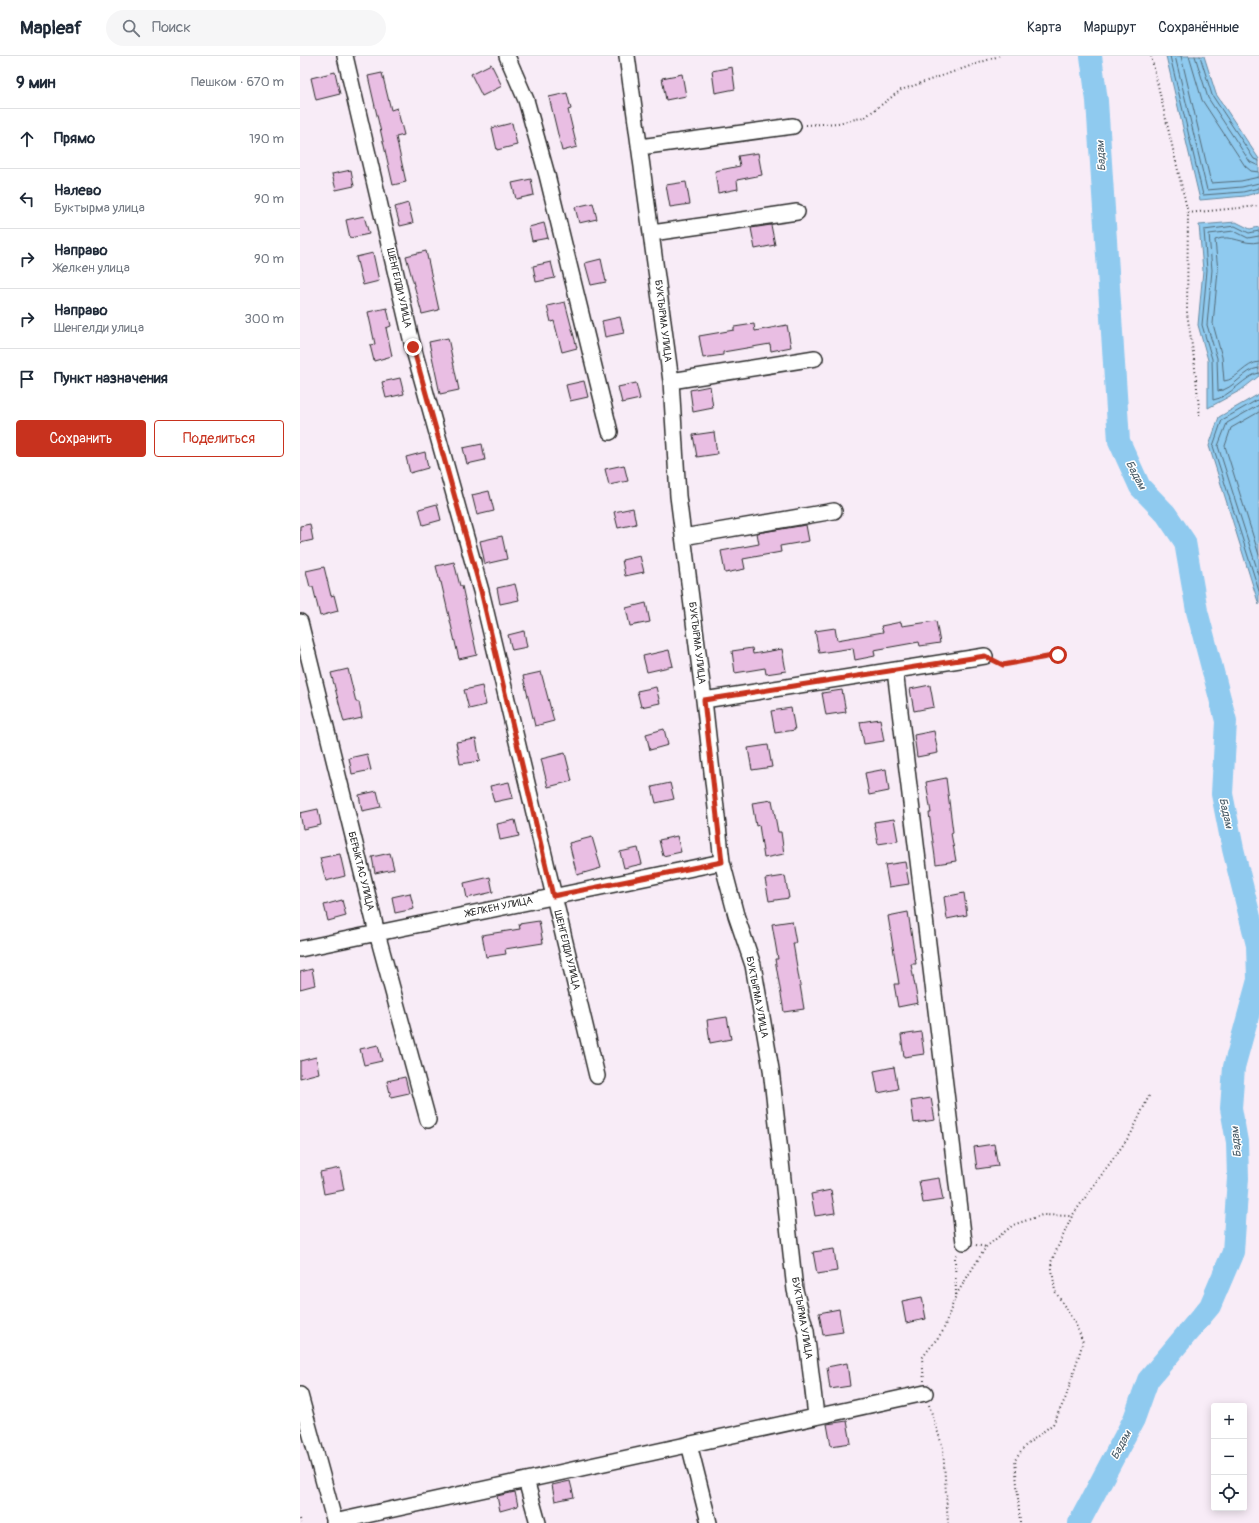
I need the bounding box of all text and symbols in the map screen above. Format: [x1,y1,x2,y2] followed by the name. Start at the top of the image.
[106,10,386,46] search box
[20,16,82,40] text: Mapleaf
[120,17,142,39] icon: search
[152,18,191,37] text: Поиск
[1027,19,1062,36] text: Карта
[1084,19,1136,36] text: Маршрут
[1158,19,1239,36] text: Сохранённые
[16,72,56,93] text: 9 мин
[191,74,284,90] text: Пешком · 670 m
[16,128,38,150] icon: ahead
[54,129,95,148] text: Прямо
[249,131,284,147] text: 190 m
[1093,139,1109,172] water label: Бадам
[54,181,101,200] text: Налево
[16,188,38,210] icon: left
[254,191,284,207] text: 90 m
[54,200,145,216] text: Буктырма улица
[54,241,108,260] text: Направо
[384,247,414,330] street label: ШЕНГЕЛДИ УЛИЦА
[16,248,38,270] icon: right
[254,251,284,267] text: 90 m
[54,260,130,276] text: Желкен улица
[652,279,674,363] street label: БУКТЫРМА УЛИЦА
[54,301,108,320] text: Направо
[16,308,38,330] icon: right
[245,311,284,327] text: 300 m
[54,320,144,336] text: Шенгелди улица
[404,338,422,356] route end
[16,368,38,390] icon: arrive
[54,369,168,388] text: Пункт назначения
[16,420,146,457] button: Сохранить
[154,420,284,457] button: Поделиться
[1123,458,1149,492] water label: Бадам
[686,601,708,685] street label: БУКТЫРМА УЛИЦА
[1049,646,1067,664] route start
[1216,797,1236,830] water label: Бадам
[345,830,377,912] street label: БЕРЫКТАС УЛИЦА
[462,894,534,920] street label: ЖЕЛКЕН УЛИЦА
[551,909,583,991] street label: ШЕНГЕЛДИ УЛИЦА
[743,955,771,1039] street label: БУКТЫРМА УЛИЦА
[1228,1125,1244,1158] water label: Бадам
[789,1276,815,1360] street label: БУКТЫРМА УЛИЦА
[1211,1403,1247,1511] map controls
[1211,1403,1247,1439] button: +
[1108,1428,1134,1462] water label: Бадам
[1211,1439,1247,1475] button: −
[1211,1475,1247,1511] button: locate

